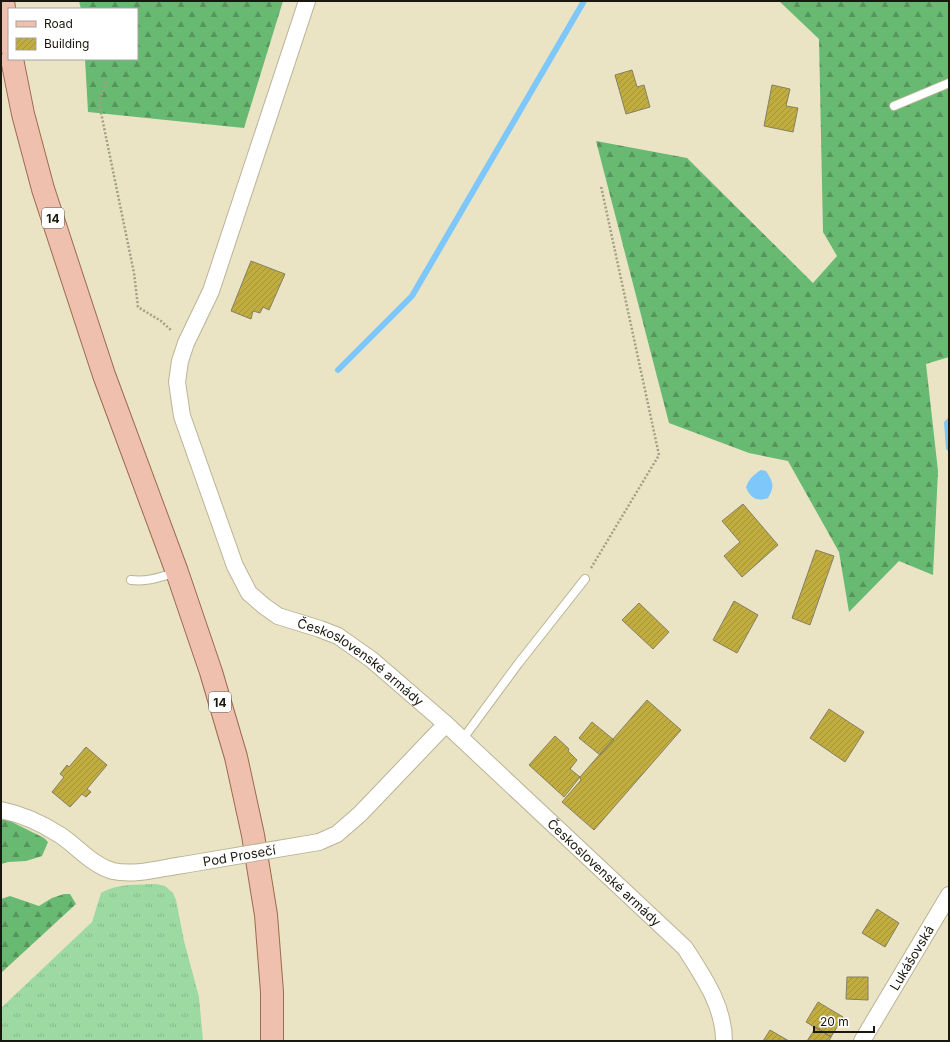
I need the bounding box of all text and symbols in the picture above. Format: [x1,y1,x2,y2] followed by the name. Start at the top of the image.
[8,8,138,60] legend
[44,16,73,31] text: Road
[44,36,89,51] text: Building
[42,208,64,228] road number: 14
[295,614,427,709] street label: Československé armády
[209,692,231,712] road number: 14
[544,815,665,929] street label: Československé armády
[202,841,278,870] street label: Pod Prosečí
[886,922,937,993] street label: Lukášovská
[814,1008,874,1034] scale bar
[820,1014,849,1029] text: 20 m

